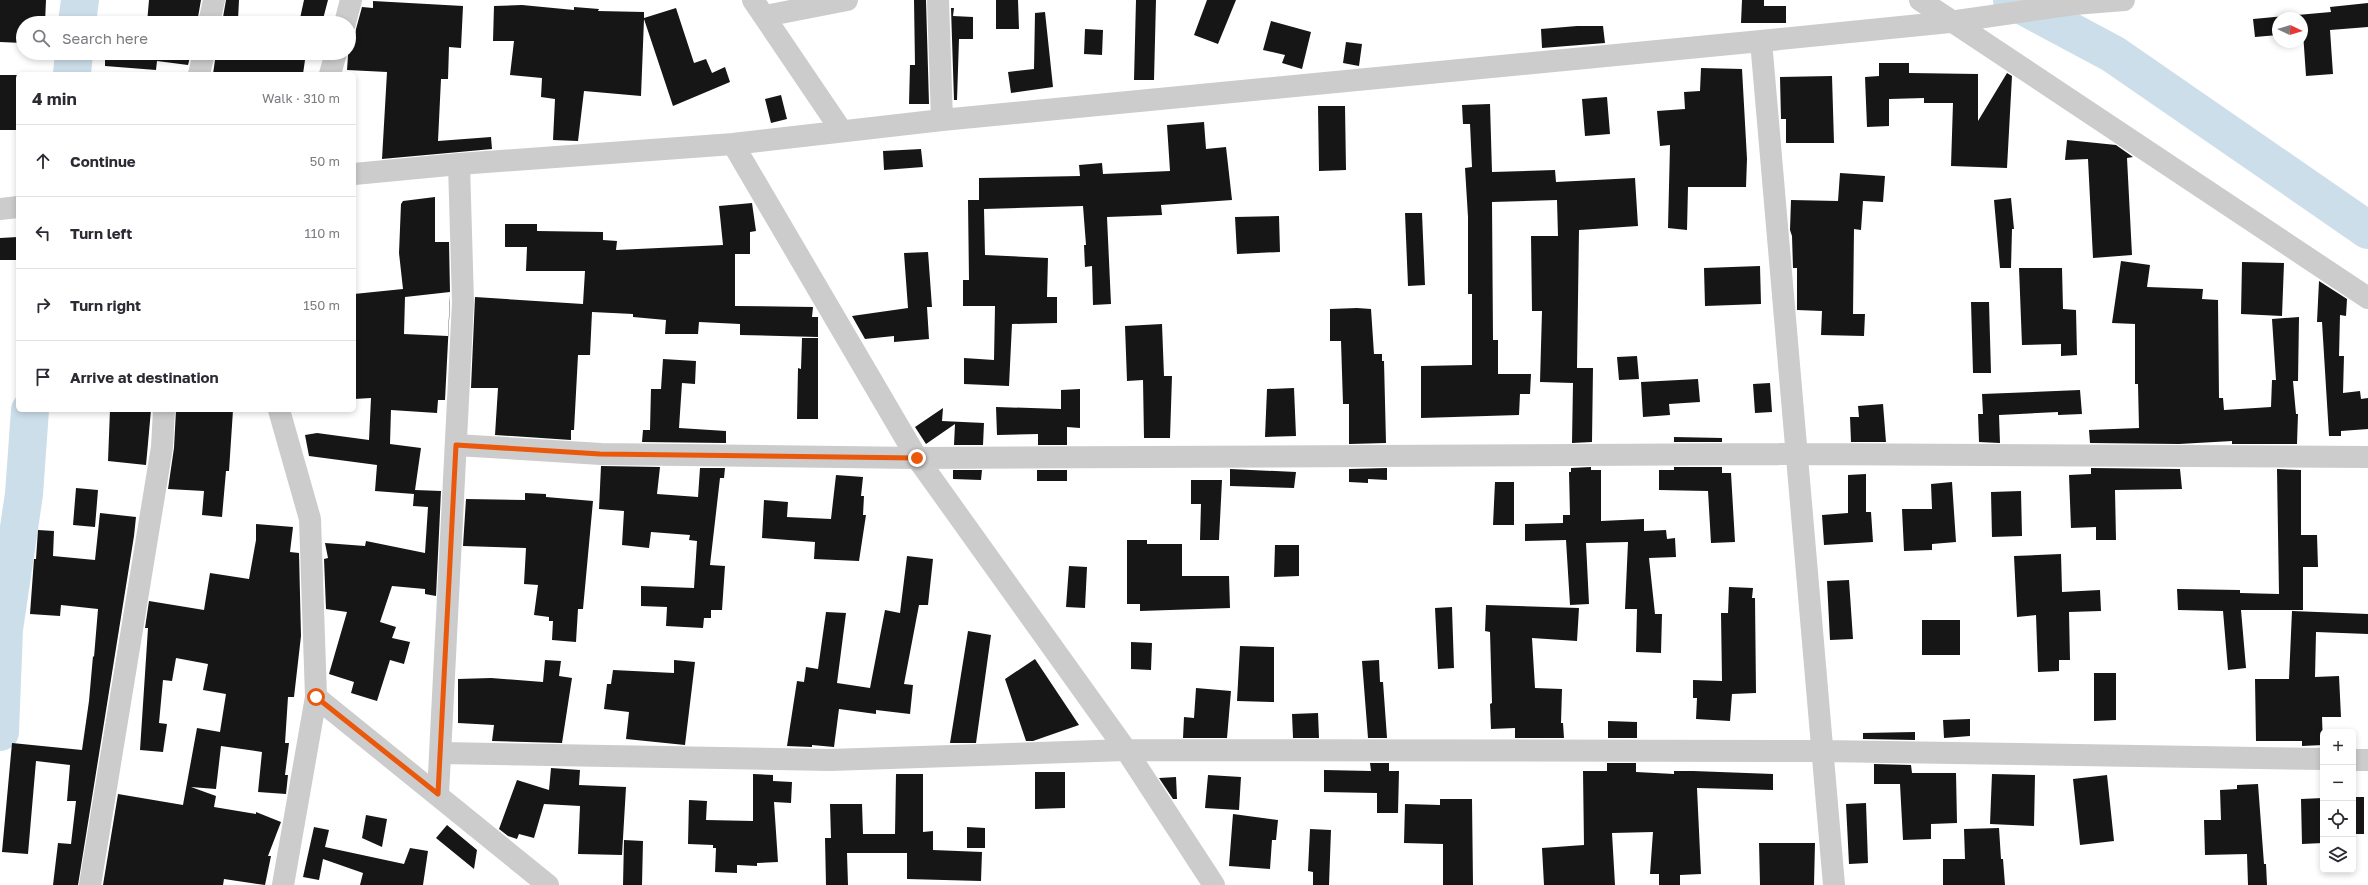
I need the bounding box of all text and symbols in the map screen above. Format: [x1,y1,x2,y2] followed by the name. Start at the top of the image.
[2272,12,2308,48] north arrow
[16,16,356,60] search box
[30,27,52,49] icon: search
[62,29,148,47] text: Search here
[32,88,77,109] text: 4 min
[262,90,340,106] text: Walk · 310 m
[32,150,54,172] icon: ahead
[70,152,136,170] text: Continue
[310,153,340,169] text: 50 m
[32,222,54,244] icon: left
[70,224,132,242] text: Turn left
[305,225,340,241] text: 110 m
[32,294,54,316] icon: right
[70,296,141,314] text: Turn right
[303,297,340,313] text: 150 m
[32,366,54,388] icon: arrive
[70,368,219,386] text: Arrive at destination
[908,449,926,467] route end
[307,688,325,706] route start
[2320,729,2356,873] map controls
[2320,729,2356,765] button: +
[2320,765,2356,801] button: −
[2320,801,2356,837] button: locate
[2320,837,2356,873] button: layers

